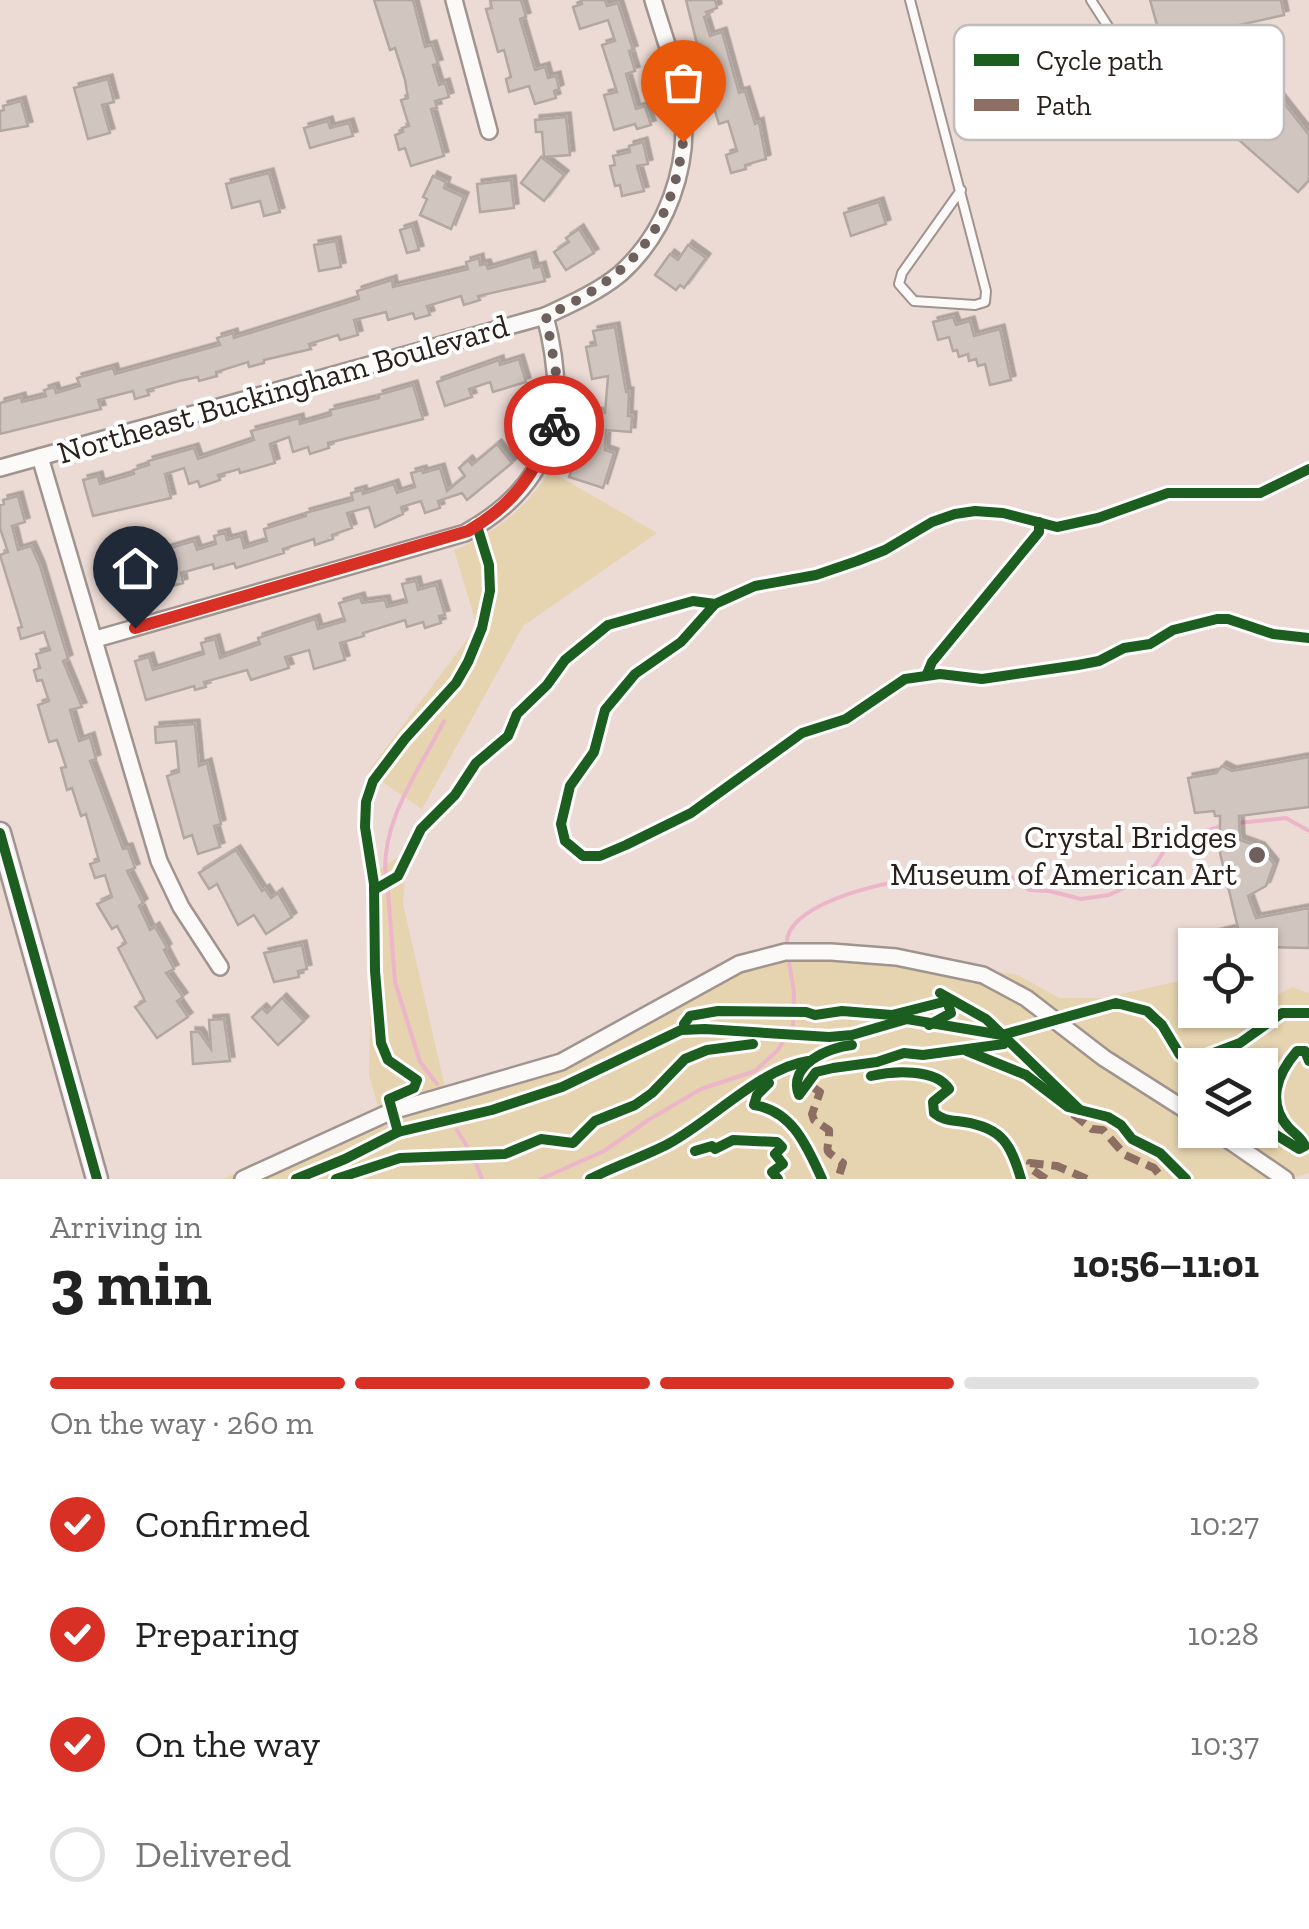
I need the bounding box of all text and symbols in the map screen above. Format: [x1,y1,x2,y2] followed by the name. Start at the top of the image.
[954,25,1284,140] legend
[641,40,726,143] pin
[1036,44,1163,77] text: Cycle path
[656,55,711,110] icon: bag
[1036,89,1092,122] text: Path
[53,306,513,472] street label: Northeast Buckingham Boulevard
[504,375,604,475] courier
[527,398,582,453] icon: bike
[93,526,178,629] pin
[108,541,163,596] icon: home
[890,818,1237,893] place label: Crystal Bridges Museum of American Art
[1246,844,1268,866] marker: Crystal Bridges Museum of American Art
[1178,928,1278,1148] map controls
[1178,928,1278,1028] button: locate
[1178,1048,1278,1148] button: layers
[50,1208,202,1246] text: Arriving in
[1073,1241,1259,1287] text: 10:56–11:01
[50,1244,212,1322] text: 3 min
[50,1404,314,1442] text: On the way · 260 m
[50,1497,105,1552] icon: check
[135,1501,310,1547] text: Confirmed
[1190,1505,1259,1543] text: 10:27
[50,1607,105,1662] icon: check
[135,1611,299,1657] text: Preparing
[1187,1615,1259,1653] text: 10:28
[50,1717,105,1772] icon: check
[135,1721,320,1767] text: On the way
[1190,1725,1259,1763] text: 10:37
[135,1831,291,1877] text: Delivered

